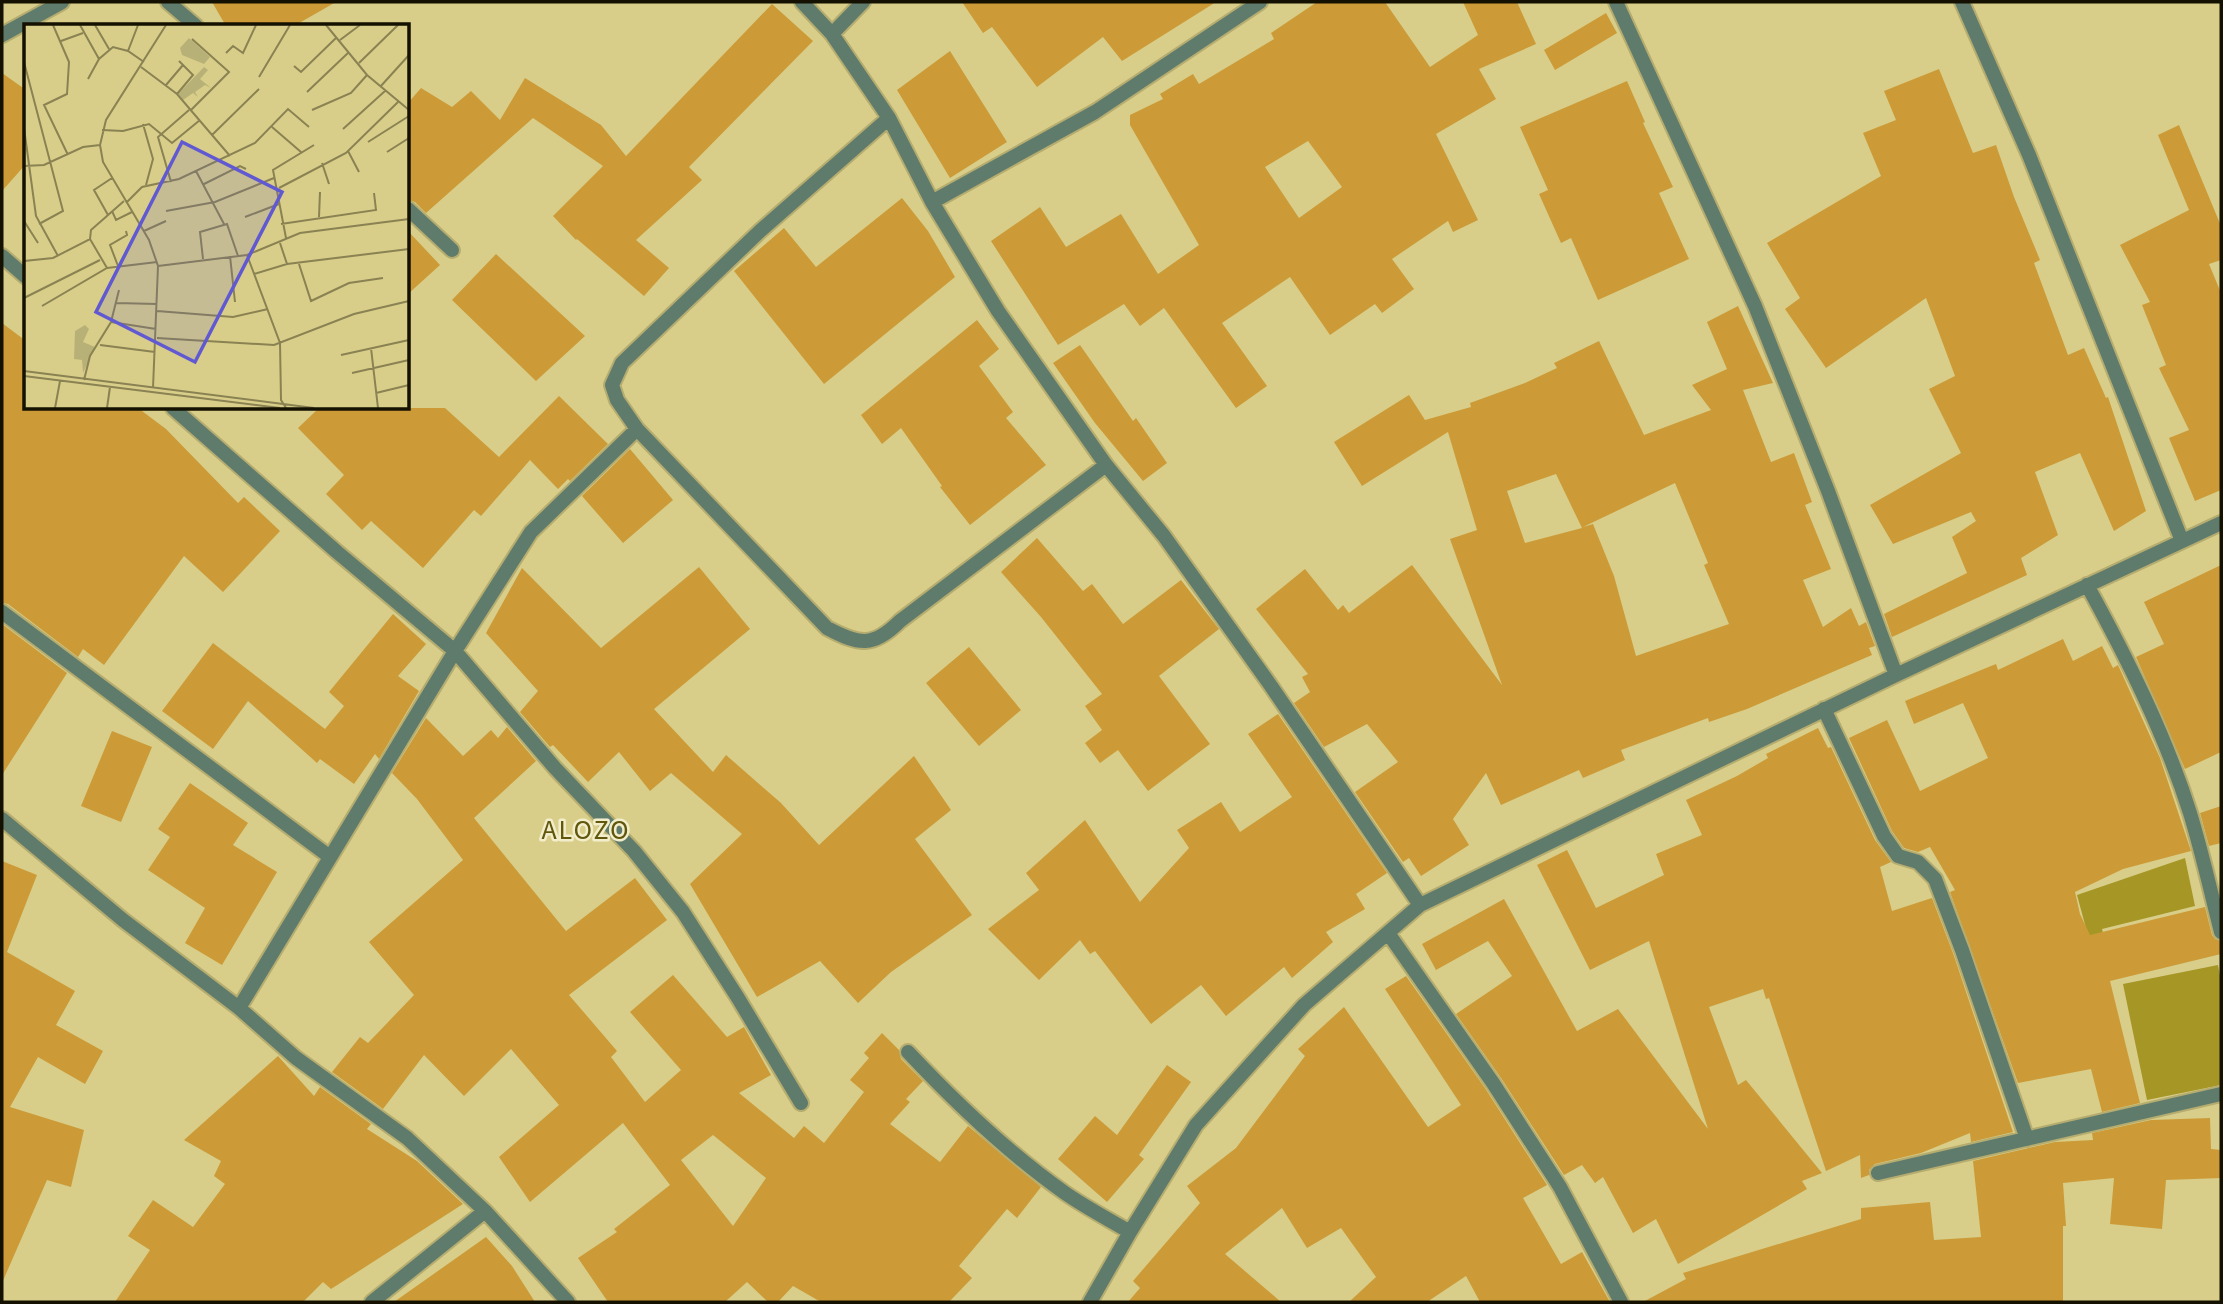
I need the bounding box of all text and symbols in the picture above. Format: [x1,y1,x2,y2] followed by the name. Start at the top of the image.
[24,24,410,410] inset map
[541,810,631,850] district label: ALOZO

